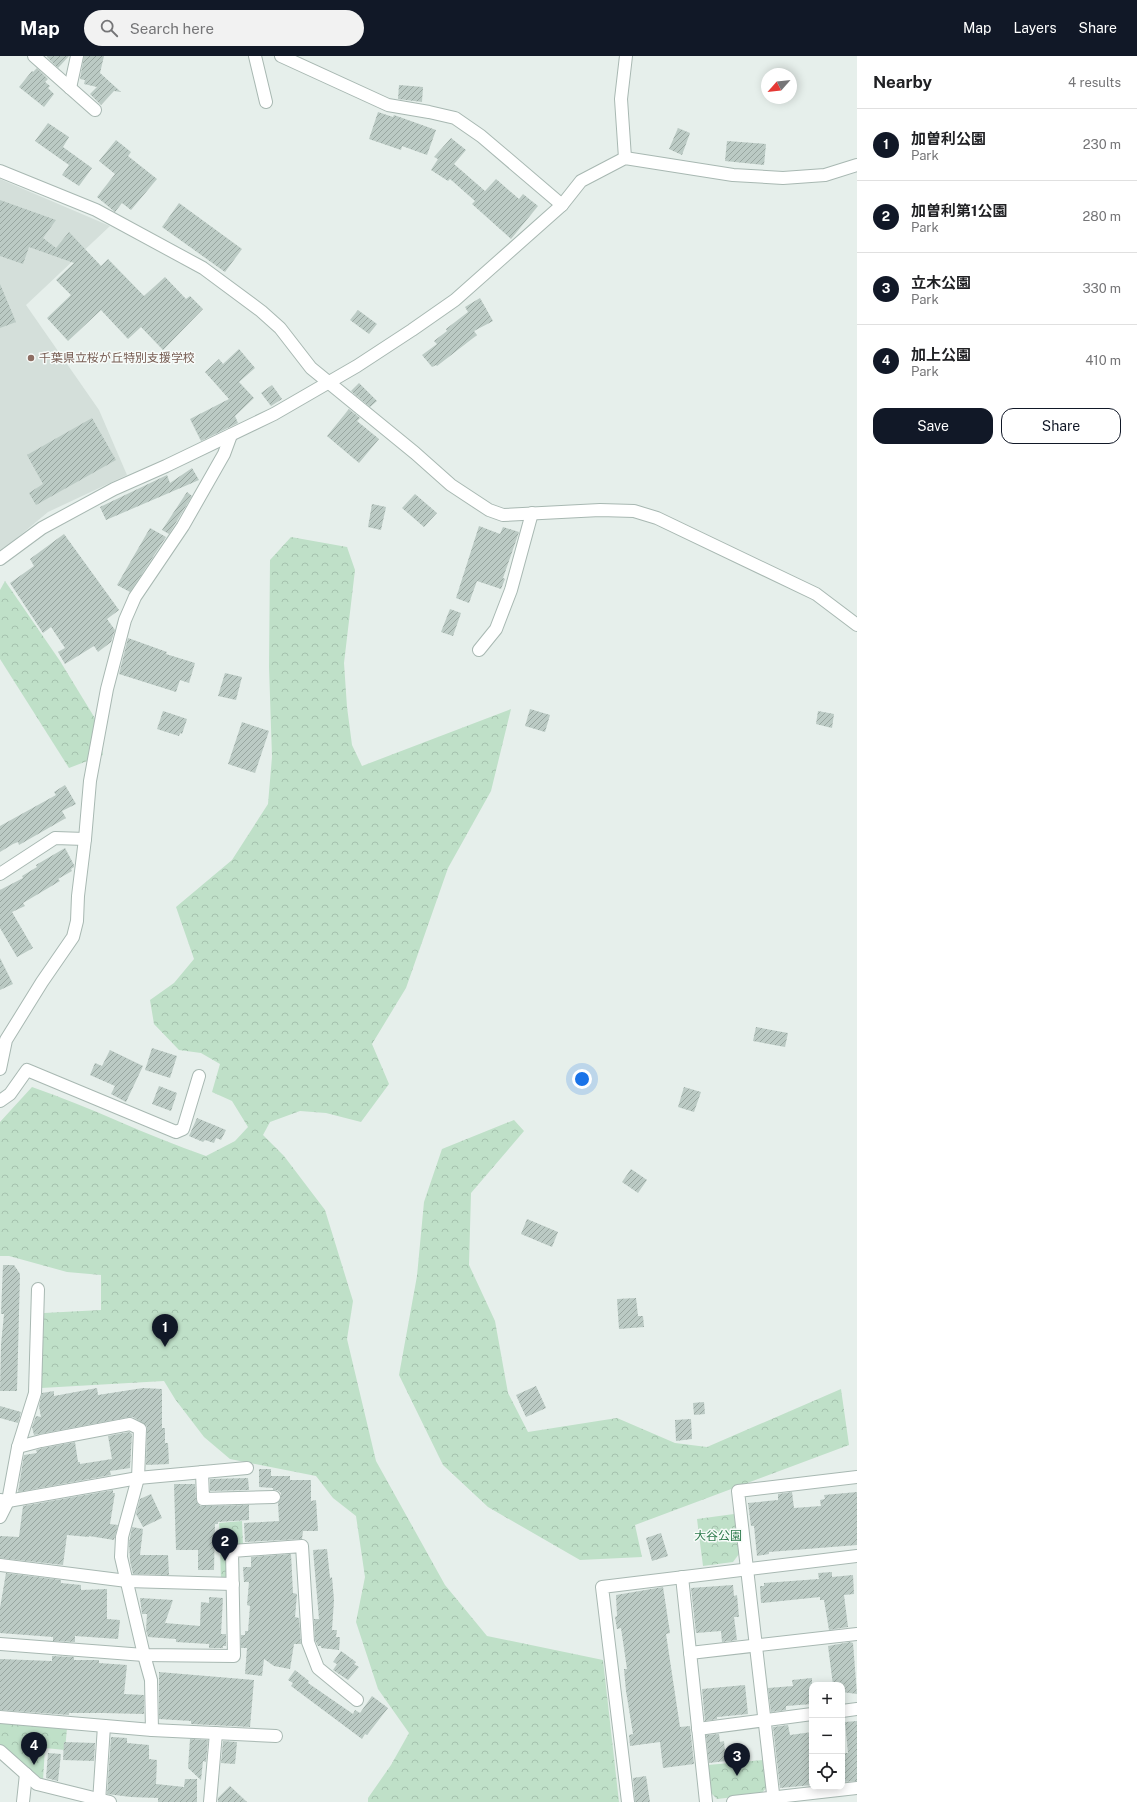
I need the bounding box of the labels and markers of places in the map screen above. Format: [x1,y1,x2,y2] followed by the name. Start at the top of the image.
[39,351,195,365] place label: 千葉県立桜が丘特別支援学校
[26,353,36,363] marker: 千葉県立桜が丘特別支援学校
[152,1314,178,1347] pin: 1
[212,1528,238,1561] pin: 2
[21,1732,47,1765] pin: 4
[724,1743,750,1776] pin: 3

